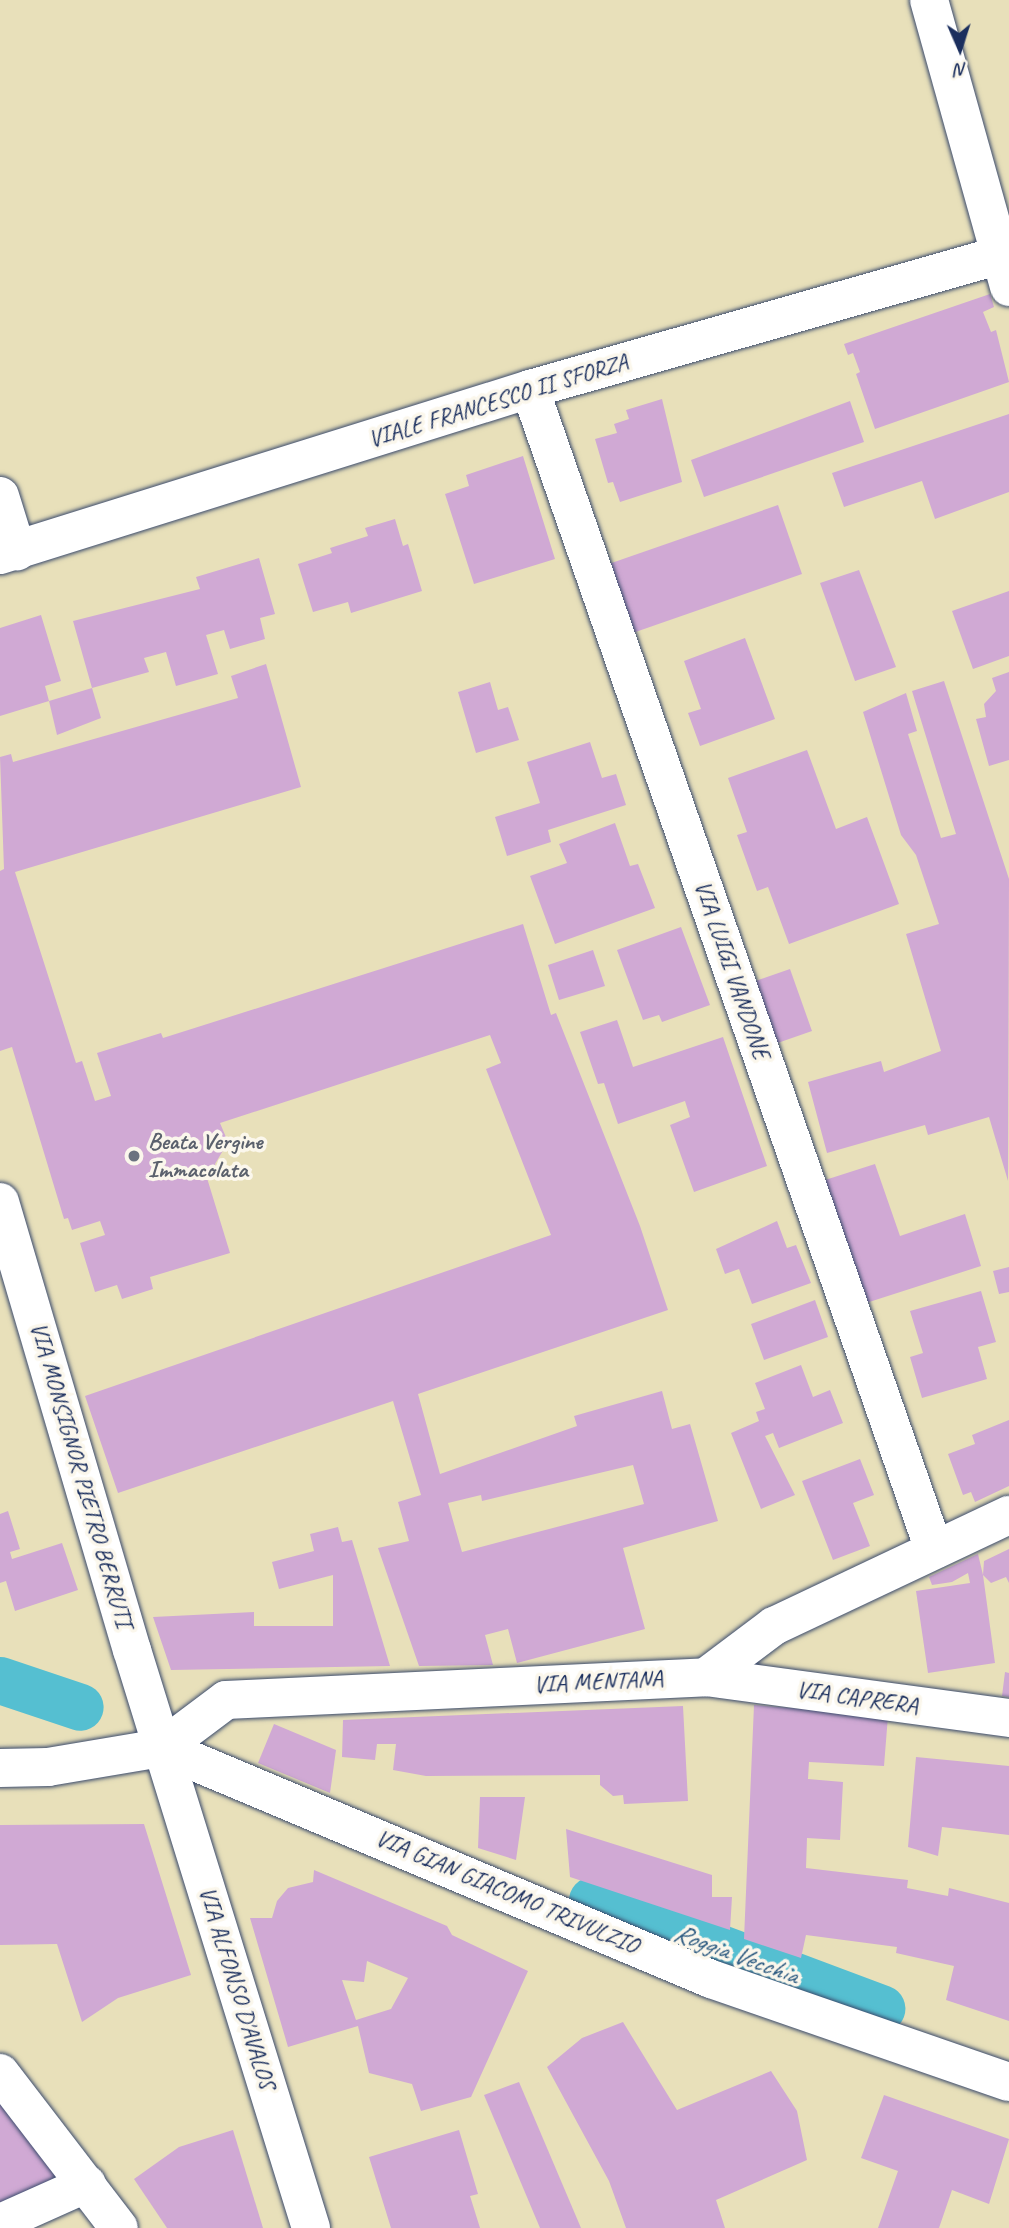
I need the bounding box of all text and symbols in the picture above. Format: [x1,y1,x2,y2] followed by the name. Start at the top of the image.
[925,14,995,84] north arrow
[955,58,968,82] text: N
[365,348,631,454] street label: VIALE FRANCESCO II SFORZA
[688,877,776,1063] street label: VIA LUIGI VANDONE
[148,1128,262,1184] place label: Beata Vergine Immacolata
[126,1148,142,1164] marker: Beata Vergine Immacolata
[24,1320,138,1630] street label: VIA MONSIGNOR PIETRO BERRUTI
[532,1664,664,1700] street label: VIA MENTANA
[795,1675,919,1721] street label: VIA CAPRERA
[371,1824,643,1960] street label: VIA GIAN GIACOMO TRIVULZIO
[192,1883,282,2093] street label: VIA ALFONSO D'AVALOS
[670,1917,802,1991] water label: Roggia Vecchia

